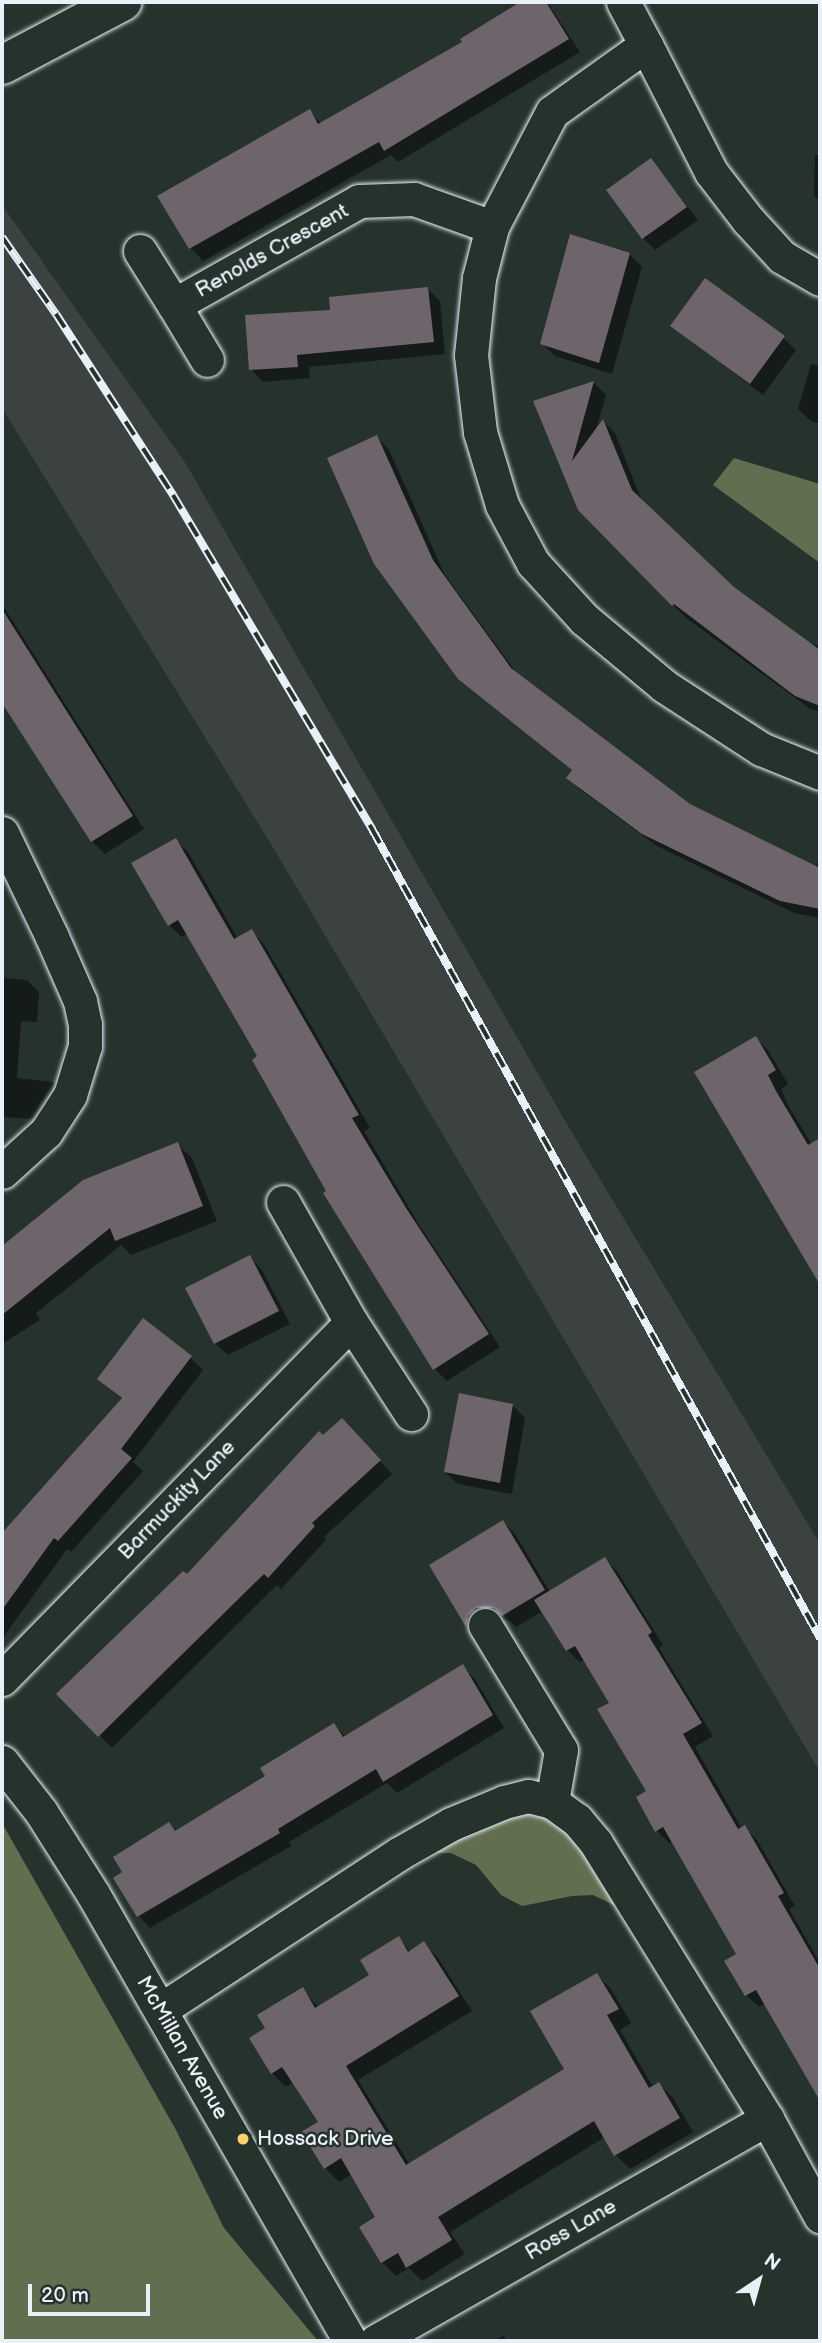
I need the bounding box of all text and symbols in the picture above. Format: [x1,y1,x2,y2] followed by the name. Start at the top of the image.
[191,199,353,303] street label: Renolds Crescent
[113,1434,241,1566] street label: Barmuckity Lane
[131,1972,233,2124] street label: McMillan Avenue
[257,2126,393,2152] place label: Hossack Drive
[235,2131,251,2147] marker: Hossack Drive
[521,2194,621,2266] street label: Ross Lane
[724,2245,794,2315] north arrow
[759,2249,784,2276] text: N
[32,2270,154,2314] scale bar
[41,2283,89,2308] text: 20 m

